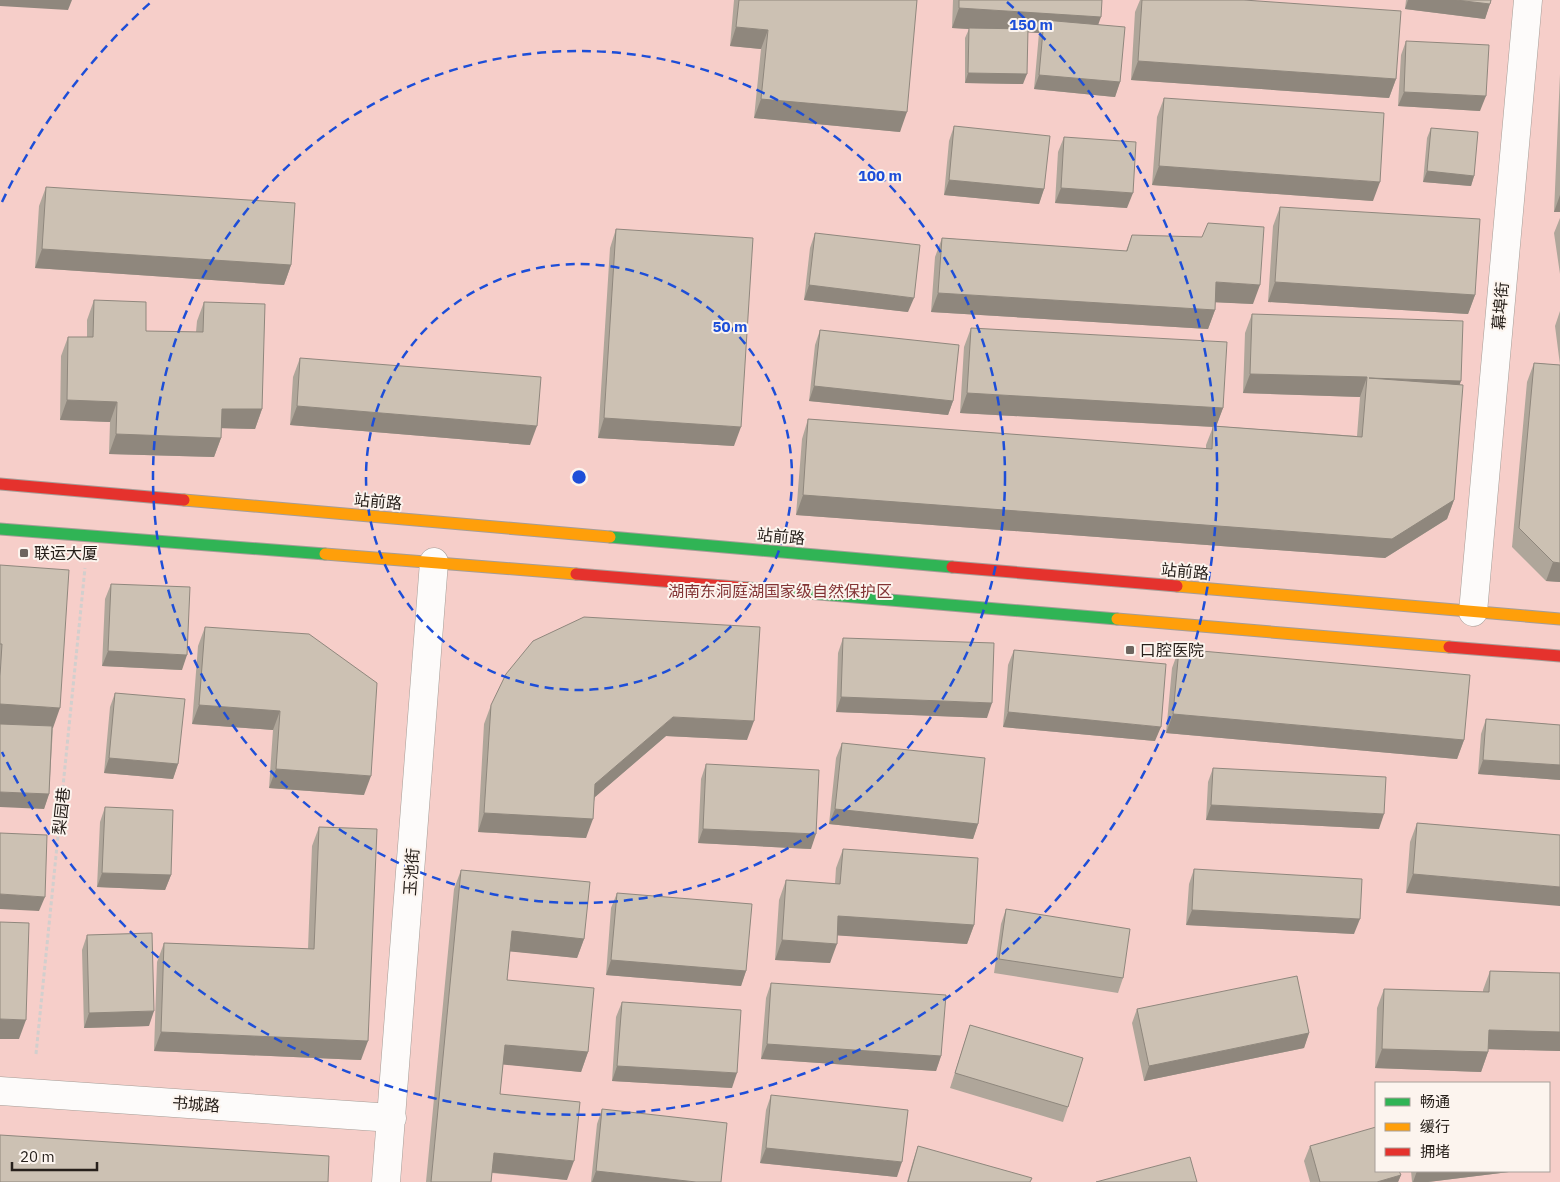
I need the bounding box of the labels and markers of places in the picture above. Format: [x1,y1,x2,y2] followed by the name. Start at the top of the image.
[570,468,588,486] centre of rings
[34,543,98,563] place label: 联运大厦
[18,547,30,559] marker: 联运大厦
[1140,640,1204,660] place label: 口腔医院
[1124,644,1136,656] marker: 口腔医院

